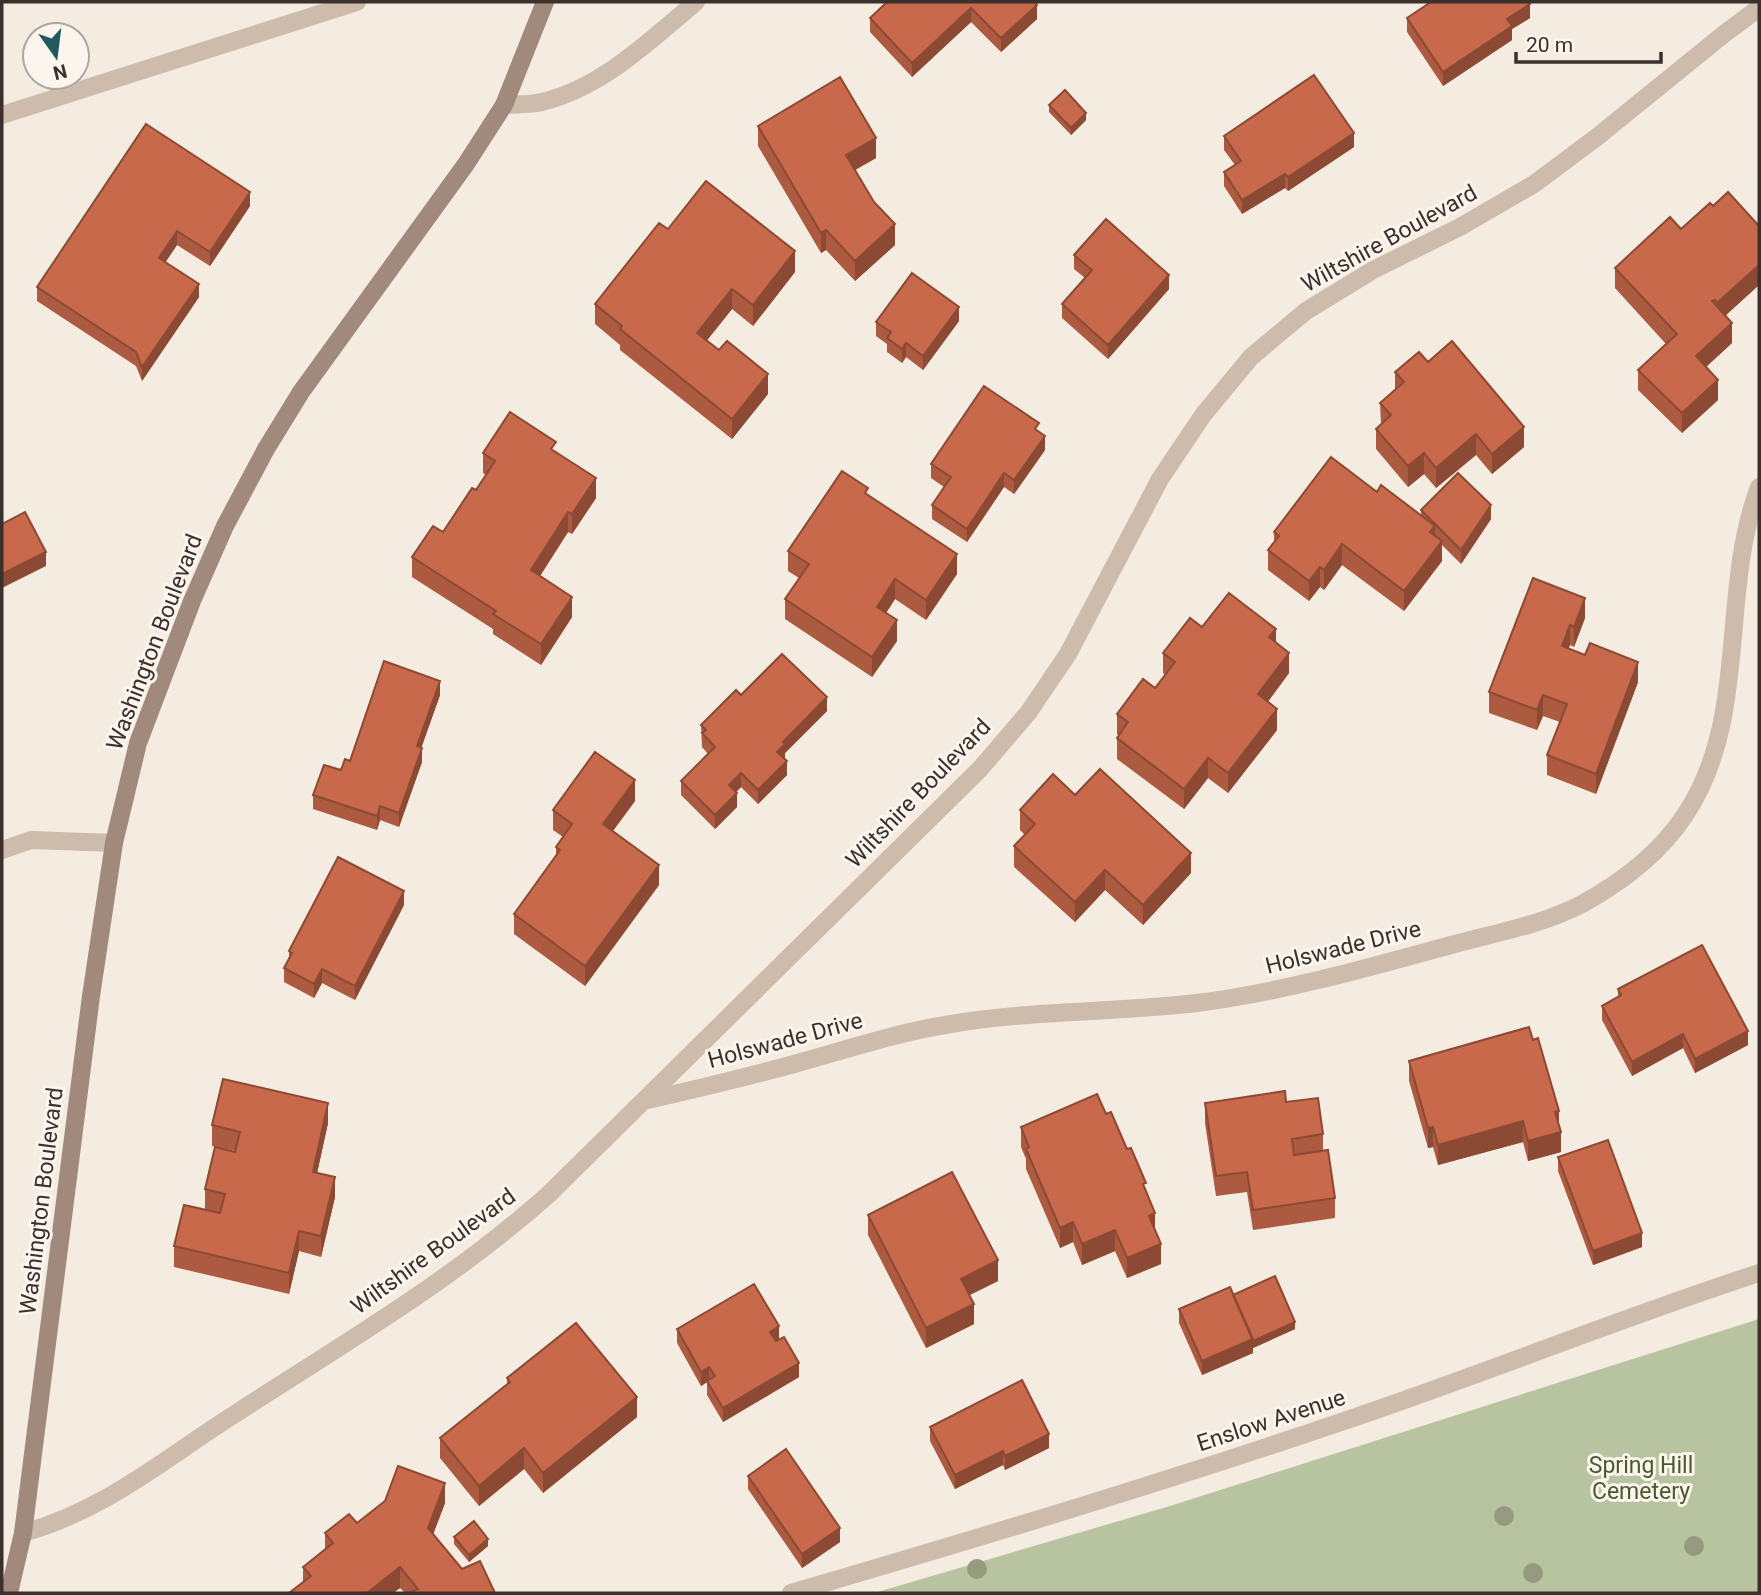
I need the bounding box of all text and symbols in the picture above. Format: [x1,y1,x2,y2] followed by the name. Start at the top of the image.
[21,21,91,91] north arrow
[1516,21,1661,65] scale bar
[1526,33,1573,57] text: 20 m
[51,59,69,85] text: N
[1297,179,1482,298] street label: Wiltshire Boulevard
[101,530,208,754] street label: Washington Boulevard
[840,713,996,873] street label: Wiltshire Boulevard
[1263,915,1424,980] street label: Holswade Drive
[705,1007,866,1074] street label: Holswade Drive
[14,1086,69,1316] street label: Washington Boulevard
[346,1183,521,1320] street label: Wiltshire Boulevard
[1193,1384,1349,1457] street label: Enslow Avenue
[1589,1452,1693,1505] park label: Spring Hill Cemetery

